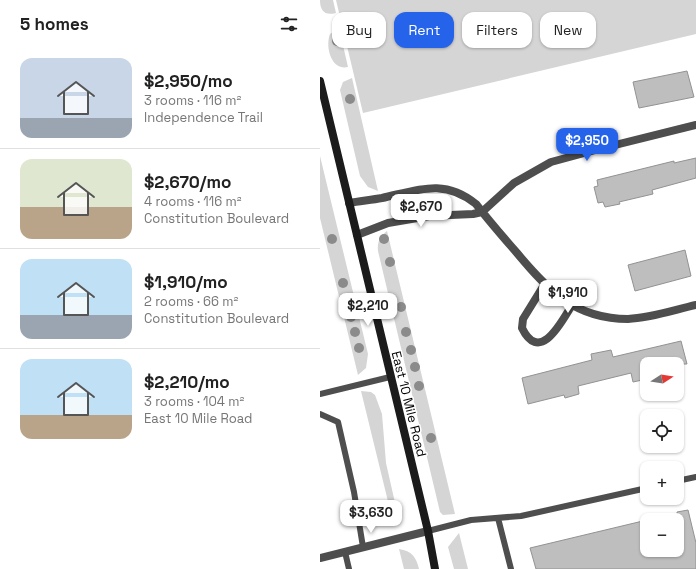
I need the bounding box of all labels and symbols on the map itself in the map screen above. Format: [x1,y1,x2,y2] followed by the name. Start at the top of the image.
[554,128,620,162] pin: $2,950
[388,194,454,228] pin: $2,670
[535,280,601,314] pin: $1,910
[335,293,401,327] pin: $2,210
[388,349,430,459] street label: East 10 Mile Road
[640,357,684,401] north arrow
[338,500,404,534] pin: $3,630

